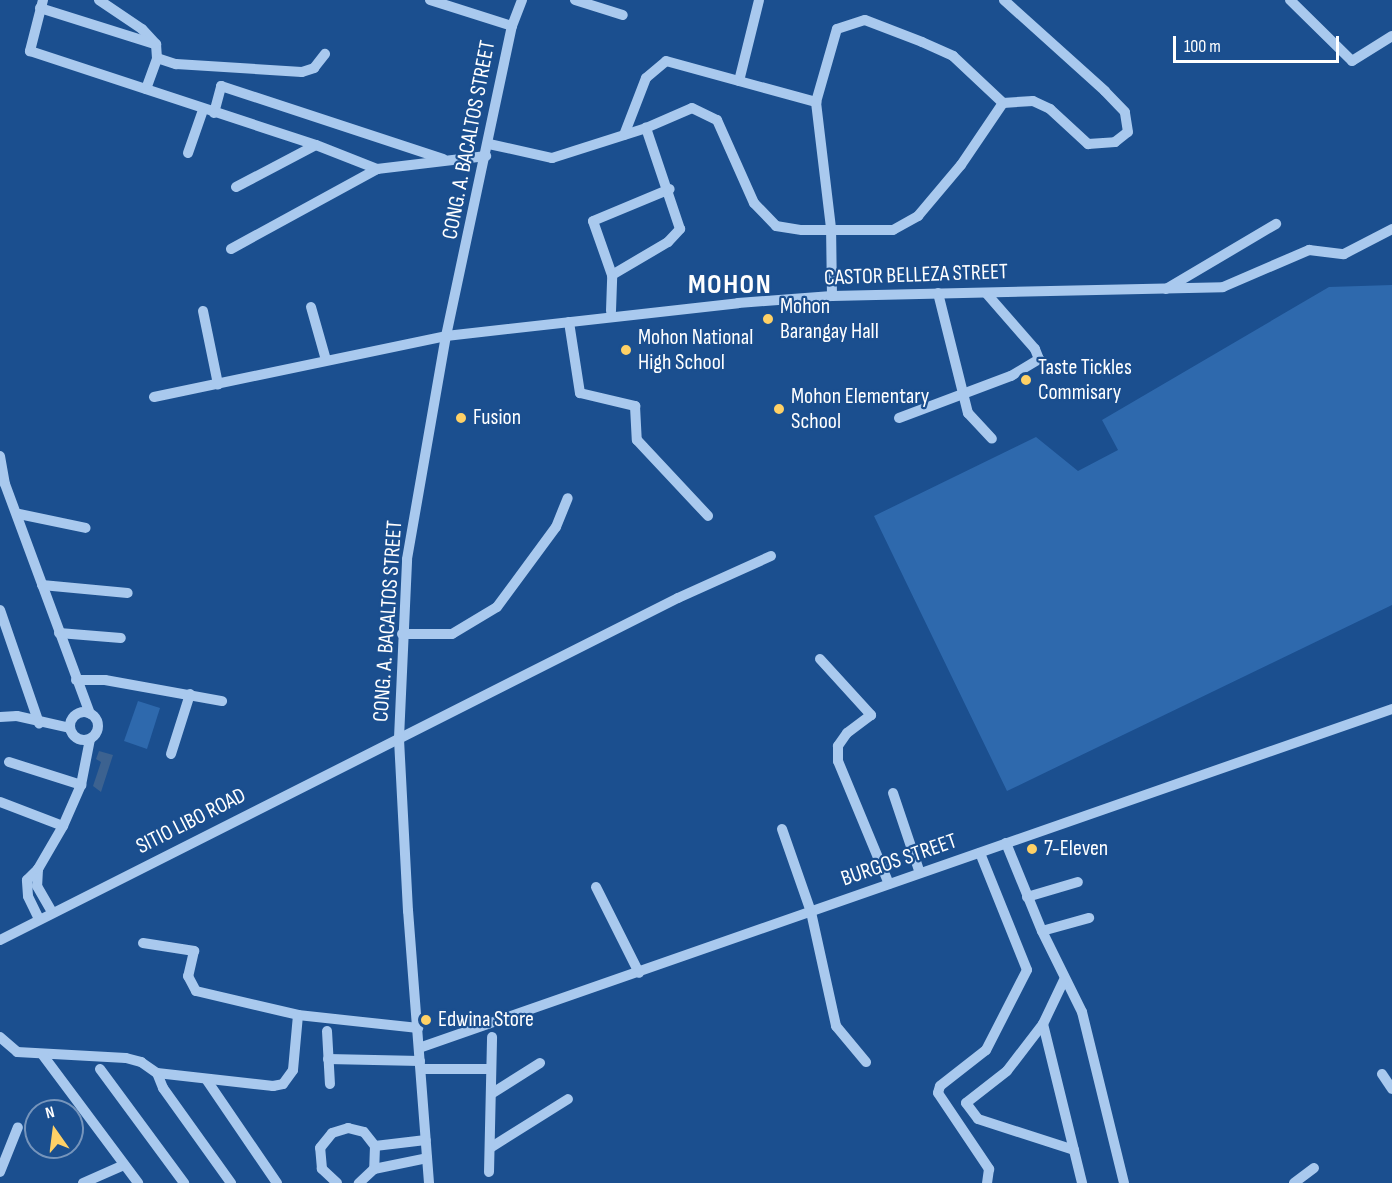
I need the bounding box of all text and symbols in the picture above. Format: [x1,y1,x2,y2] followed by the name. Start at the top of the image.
[1176,24,1342,62] scale bar
[1184,36,1221,57] text: 100 m
[437,38,501,242] street label: CONG. A. BACALTOS STREET
[824,259,1008,291] street label: CASTOR BELLEZA STREET
[688,268,772,302] district label: MOHON
[780,293,879,344] place label: Mohon Barangay Hall
[761,312,775,326] marker: Mohon Barangay Hall
[638,324,753,376] place label: Mohon National High School
[619,343,633,357] marker: Mohon National High School
[1038,354,1132,406] place label: Taste Tickles Commisary
[1019,373,1033,387] marker: Taste Tickles Commisary
[791,383,929,434] place label: Mohon Elementary School
[772,402,786,416] marker: Mohon Elementary School
[473,405,521,431] place label: Fusion
[454,411,468,425] marker: Fusion
[368,519,408,723] street label: CONG. A. BACALTOS STREET
[132,782,250,860] street label: SITIO LIBO ROAD
[838,828,960,892] street label: BURGOS STREET
[1044,836,1108,862] place label: 7-Eleven
[1025,842,1039,856] marker: 7-Eleven
[438,1007,534,1033] place label: Edwina Store
[419,1013,433,1027] marker: Edwina Store
[24,1099,84,1159] north arrow
[44,1103,56,1123] text: N

